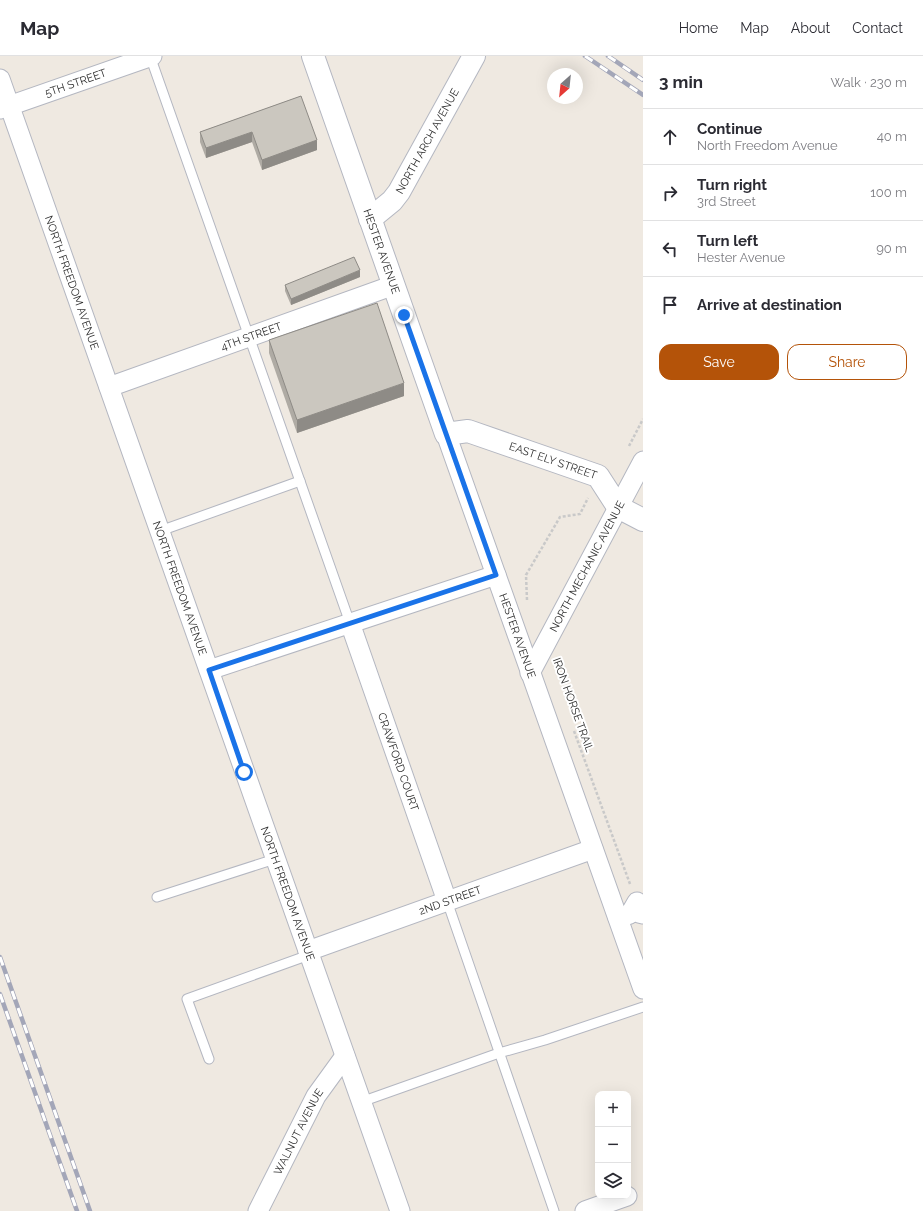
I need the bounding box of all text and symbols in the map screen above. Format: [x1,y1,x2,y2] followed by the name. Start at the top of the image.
[20,17,59,39] text: Map
[679,20,718,36] text: Home
[740,20,769,36] text: Map
[791,20,830,36] text: About
[852,20,903,36] text: Contact
[43,66,108,99] street label: 5TH STREET
[547,68,583,104] north arrow
[659,72,703,92] text: 3 min
[831,75,907,90] text: Walk · 230 m
[393,86,462,196] street label: NORTH ARCH AVENUE
[697,120,762,138] text: Continue
[659,126,681,148] icon: ahead
[877,129,907,144] text: 40 m
[697,138,838,153] text: North Freedom Avenue
[697,176,767,194] text: Turn right
[659,182,681,204] icon: right
[870,185,907,200] text: 100 m
[697,194,756,209] text: 3rd Street
[361,207,403,296] street label: HESTER AVENUE
[42,214,102,352] street label: NORTH FREEDOM AVENUE
[697,232,758,250] text: Turn left
[659,238,681,260] icon: left
[876,241,907,256] text: 90 m
[697,250,785,265] text: Hester Avenue
[659,294,681,316] icon: arrive
[697,296,842,314] text: Arrive at destination
[395,306,413,324] route end
[219,319,284,353] street label: 4TH STREET
[659,344,779,380] button: Save
[787,344,907,380] button: Share
[507,439,599,482] street label: EAST ELY STREET
[547,498,627,634] street label: NORTH MECHANIC AVENUE
[150,519,210,657] street label: NORTH FREEDOM AVENUE
[497,592,539,680] street label: HESTER AVENUE
[550,656,596,754] street label: IRON HORSE TRAIL
[375,711,422,813] street label: CRAWFORD COURT
[235,763,253,781] route start
[258,825,318,963] street label: NORTH FREEDOM AVENUE
[417,883,484,917] street label: 2ND STREET
[271,1086,326,1177] street label: WALNUT AVENUE
[595,1091,631,1199] map controls
[595,1091,631,1127] button: +
[595,1127,631,1163] button: −
[595,1163,631,1199] button: layers

